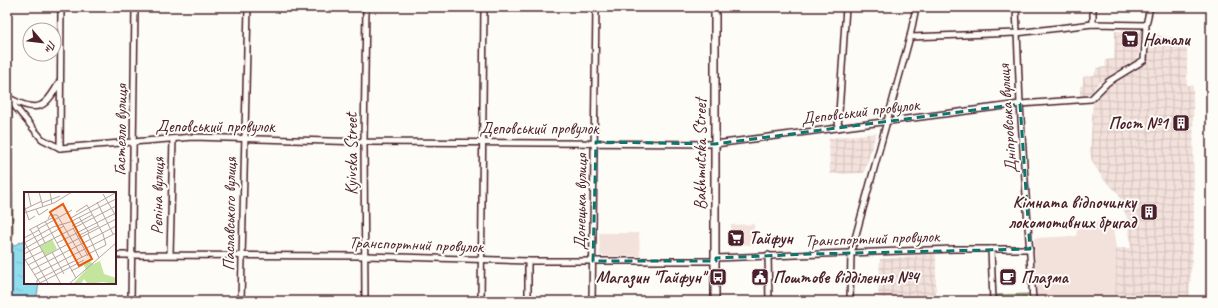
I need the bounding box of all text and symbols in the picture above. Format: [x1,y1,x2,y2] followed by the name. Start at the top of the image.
[22,22,62,62] north arrow
[1120,29,1140,49] supermarket icon: Натали
[1143,29,1191,50] place label: Натали
[41,38,60,56] text: Пн
[993,62,1022,174] street label: Дніпровська вулиця
[109,83,132,176] street label: Гастелло вулиця
[800,94,922,129] street label: Деповський провулок
[690,96,711,210] street label: Bakhmutska Street
[341,111,362,195] street label: Kyivska Street
[1109,113,1170,134] place label: Пост №1
[1171,113,1191,133] building icon: Пост №1
[156,116,276,137] street label: Деповський провулок
[480,118,600,139] street label: Деповський провулок
[569,152,592,250] street label: Донецька вулиця
[146,156,169,235] street label: Рєпіна вулиця
[218,156,241,271] street label: Паславського вулиця
[24,192,116,284] inset map
[1009,192,1138,233] place label: Кімната відпочинку локомотивних бригад
[1139,202,1159,222] building icon: Кімната відпочинку локомотивних бригад
[805,226,941,251] street label: Транспортний провулок
[726,228,746,248] supermarket icon: Тайфун
[749,228,794,249] place label: Тайфун
[348,232,485,257] street label: Транспортний провулок
[596,267,709,289] place label: Магазин "Тайфун"
[708,267,728,287] bus stop icon: Магазин "Тайфун"
[750,267,770,287] public building icon: Поштове відділення №4
[773,267,921,288] place label: Поштове відділення №4
[998,267,1018,287] cafe icon: Плазма
[1021,267,1070,289] place label: Плазма

